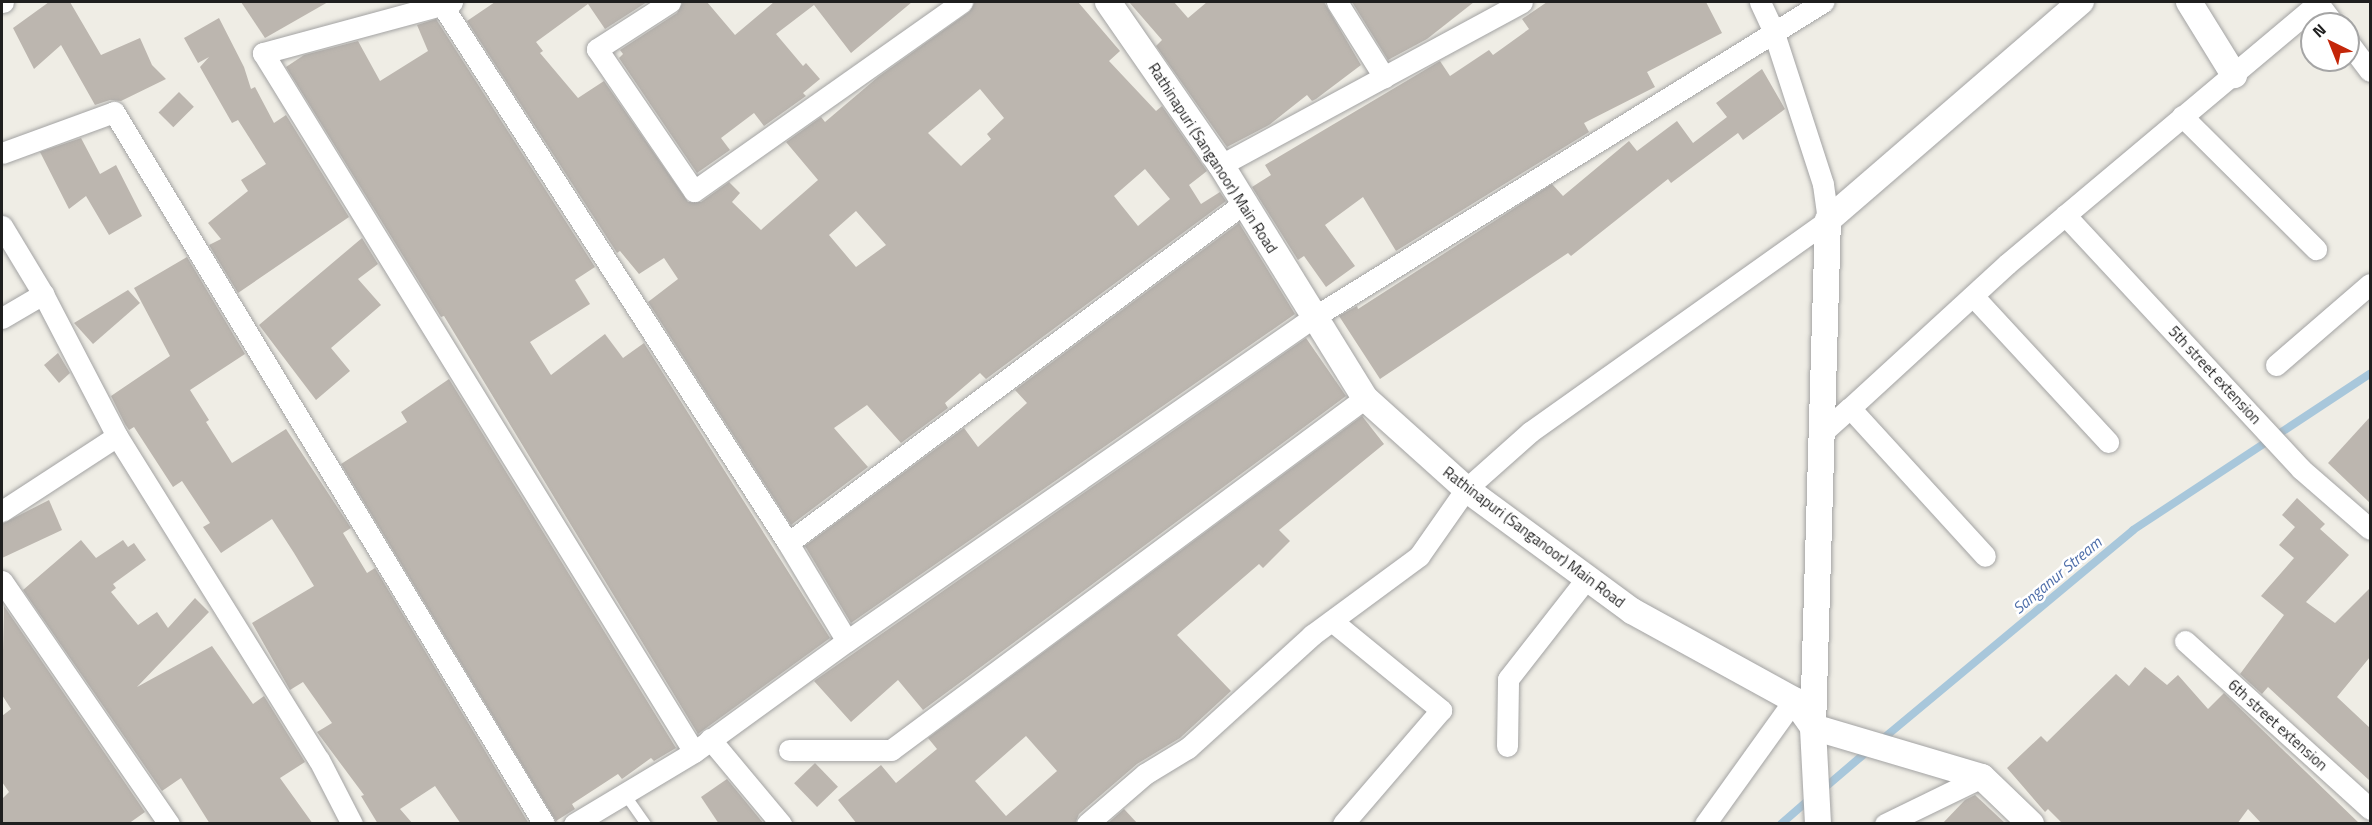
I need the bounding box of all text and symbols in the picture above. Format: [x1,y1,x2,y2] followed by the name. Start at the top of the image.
[2300,12,2360,72] north arrow
[2307,18,2331,43] text: N
[1145,60,1281,256] street label: Rathinapuri (Sanganoor) Main Road
[2165,322,2265,428] street label: 5th street extension
[1440,463,1628,611] street label: Rathinapuri (Sanganoor) Main Road
[2009,532,2105,618] water label: Sanganur Stream
[2225,676,2331,774] street label: 6th street extension

